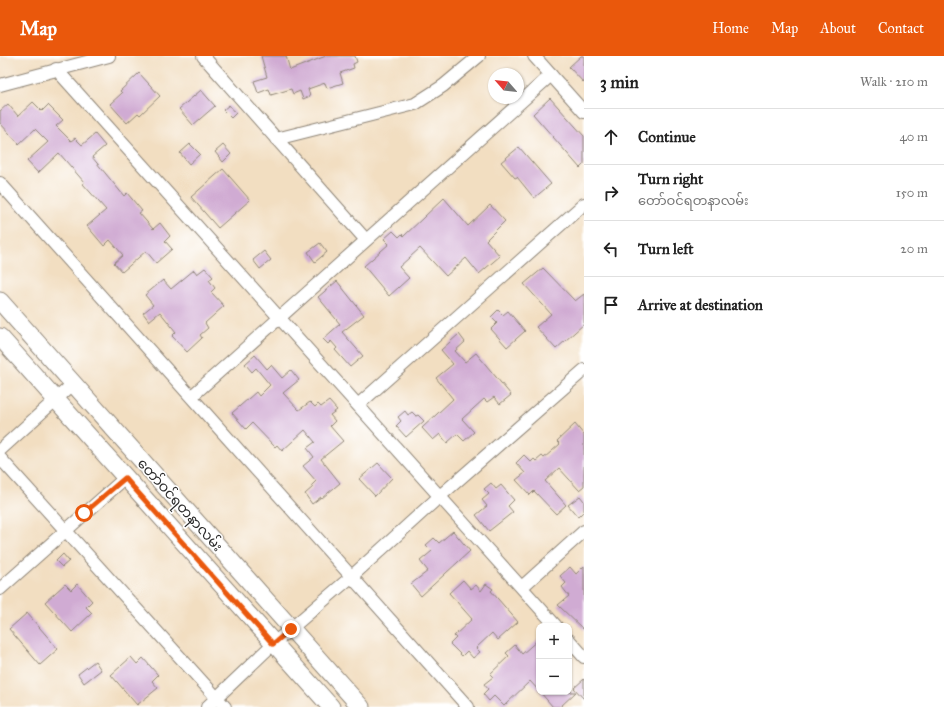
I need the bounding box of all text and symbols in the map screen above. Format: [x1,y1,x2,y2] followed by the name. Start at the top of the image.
[20,17,57,40] text: Map
[712,20,749,37] text: Home
[771,20,798,37] text: Map
[820,20,856,37] text: About
[878,20,924,37] text: Contact
[488,68,524,104] north arrow
[600,72,639,93] text: 3 min
[860,74,928,90] text: Walk · 210 m
[600,126,622,148] icon: ahead
[638,128,696,146] text: Continue
[899,129,928,145] text: 40 m
[638,170,703,188] text: Turn right
[600,182,622,204] icon: right
[896,185,928,201] text: 150 m
[638,193,749,209] text: တော်ဝင်ရတနာလမ်း
[600,238,622,260] icon: left
[638,240,694,258] text: Turn left
[900,241,928,257] text: 20 m
[600,294,622,316] icon: arrive
[638,296,763,314] text: Arrive at destination
[132,454,228,557] street label: တော်ဝင်ရတနာလမ်း
[75,504,93,522] route start
[282,620,300,638] route end
[536,623,572,695] map controls
[536,623,572,659] button: +
[536,659,572,695] button: −

